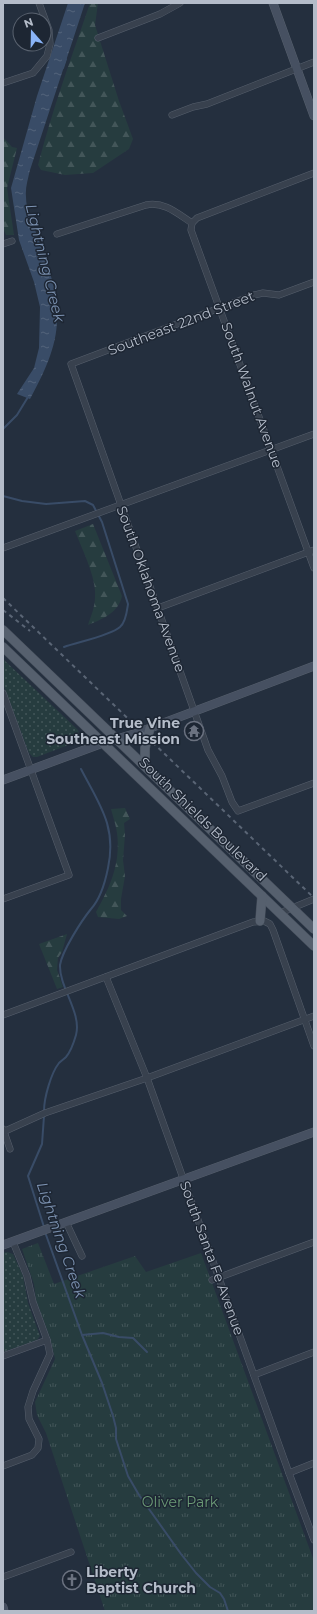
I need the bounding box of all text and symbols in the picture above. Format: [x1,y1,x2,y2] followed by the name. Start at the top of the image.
[12,12,52,52] north arrow
[22,15,35,31] text: N
[22,202,70,325] water label: Lightning Creek
[105,287,257,359] street label: Southeast 22nd Street
[217,320,287,470] street label: South Walnut Avenue
[113,503,189,675] street label: South Oklahoma Avenue
[46,714,180,748] place label: True Vine Southeast Mission
[183,720,205,742] temple icon: True Vine Southeast Mission
[135,753,271,885] street label: South Shields Boulevard
[176,1178,248,1338] street label: South Santa Fe Avenue
[33,1179,91,1301] water label: Lightning Creek
[142,1493,219,1511] park label: Oliver Park
[86,1563,196,1597] place label: Liberty Baptist Church
[61,1569,83,1591] church icon: Liberty Baptist Church

